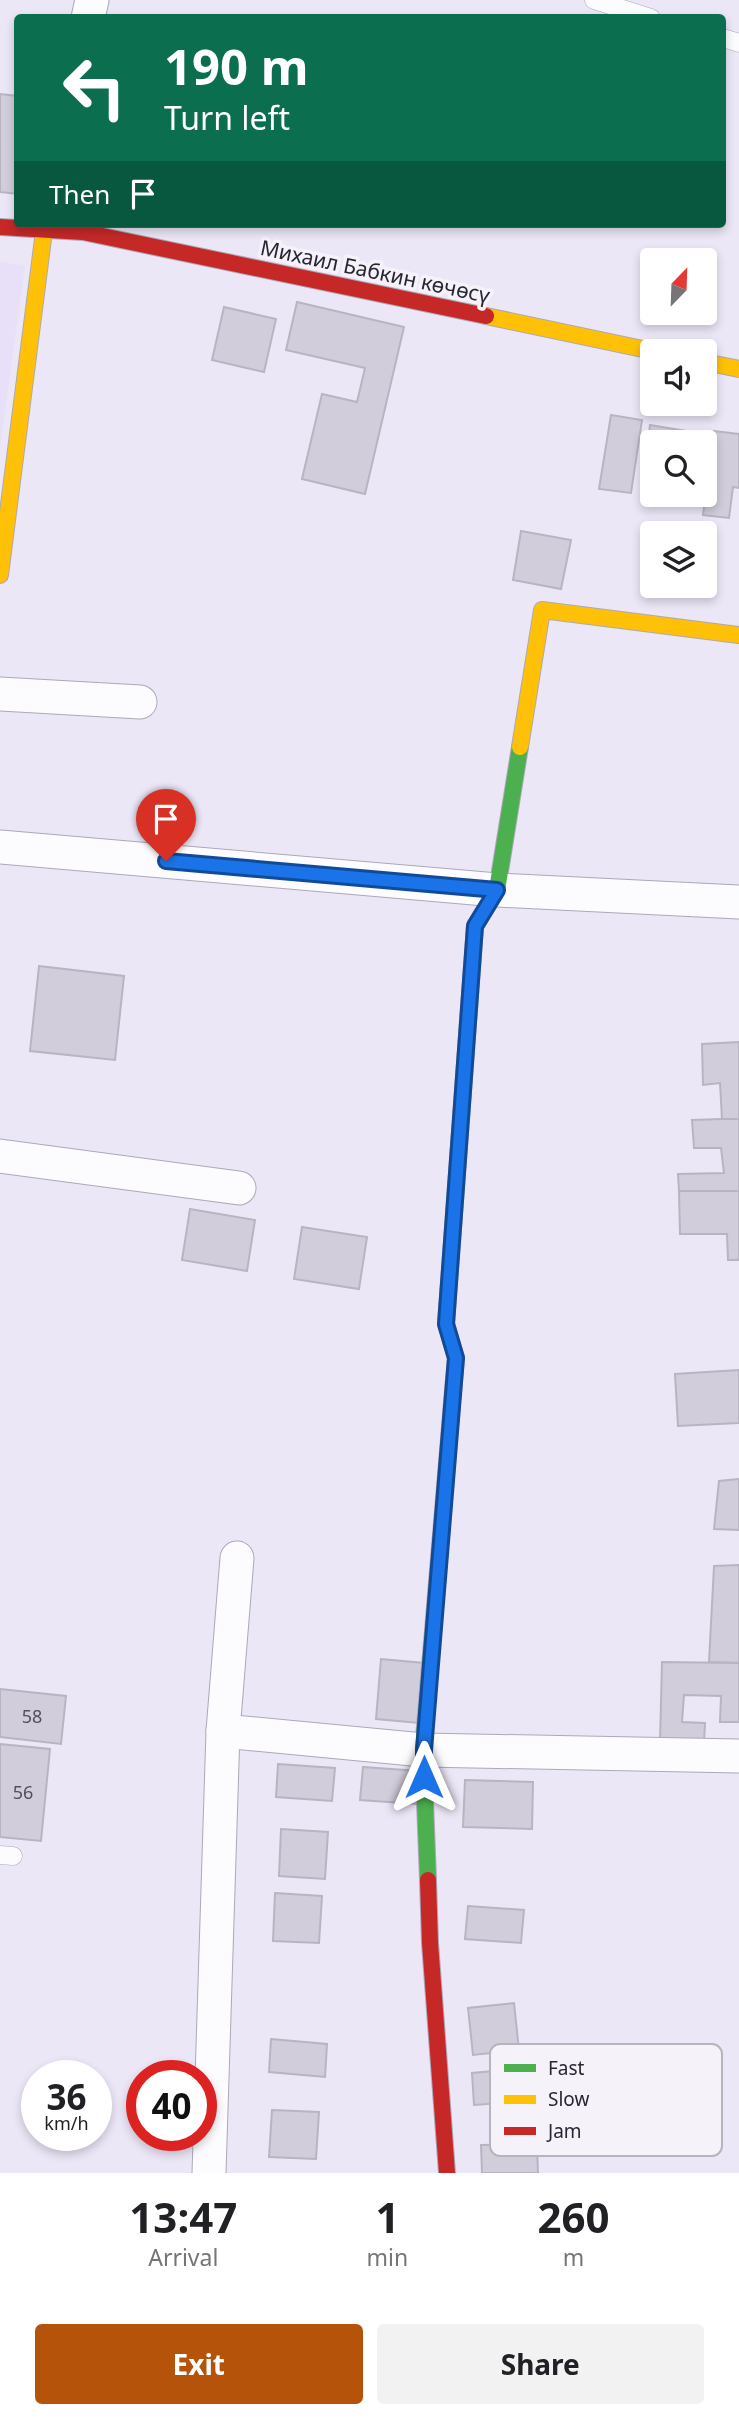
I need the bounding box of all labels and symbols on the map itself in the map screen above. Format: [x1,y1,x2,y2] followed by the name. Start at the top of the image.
[258,233,493,309] street label: Михаил Бабкин көчөсү
[640,248,718,326] north arrow
[136,789,196,861] pin
[22,1704,42,1728] house number: 58
[387,1740,461,1814] position arrow
[13,1780,33,1804] house number: 56
[490,2044,722,2156] legend
[548,2055,585,2081] text: Fast
[126,2060,217,2151] speed limit sign: 40
[548,2086,589,2112] text: Slow
[546,2118,582,2144] text: Jam

